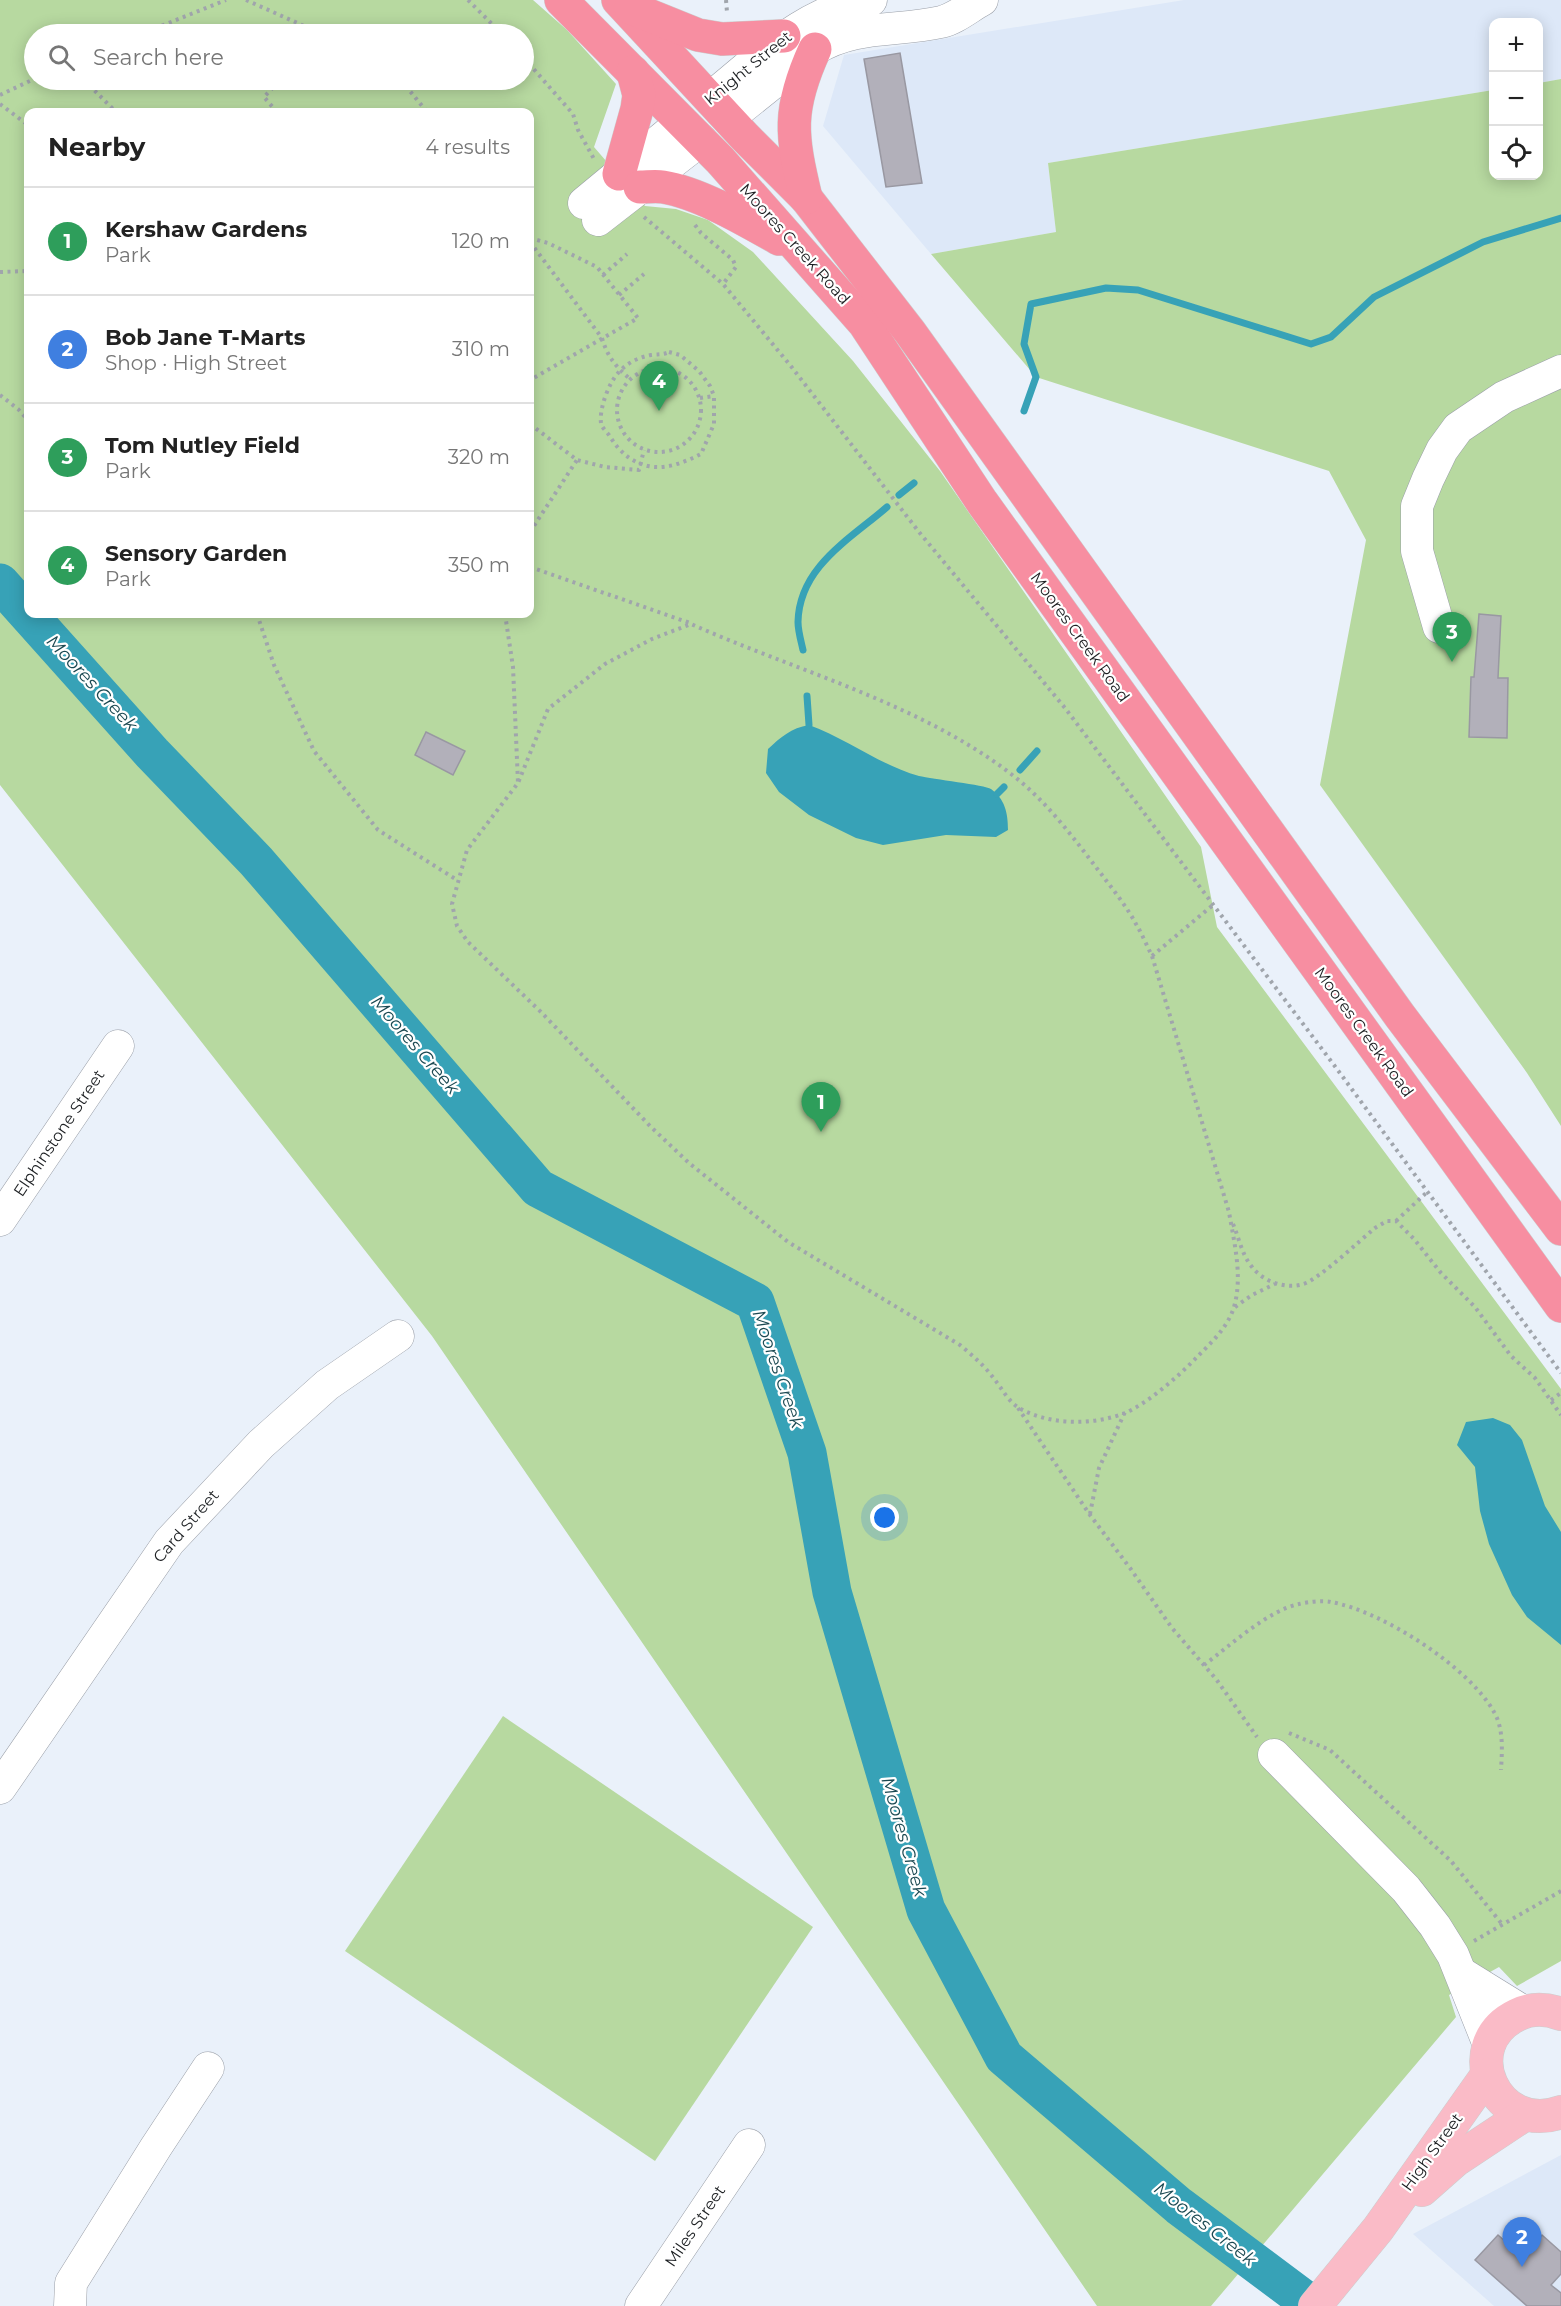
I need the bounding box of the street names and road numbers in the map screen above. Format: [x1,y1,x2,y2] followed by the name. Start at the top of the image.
[700,27,796,109] street label: Knight Street
[736,180,854,308] street label: Moores Creek Road
[1027,568,1133,706] street label: Moores Creek Road
[1311,963,1417,1101] street label: Moores Creek Road
[9,1066,109,1200] street label: Elphinstone Street
[149,1485,223,1566] street label: Card Street
[1397,2109,1467,2195] street label: High Street
[661,2181,729,2270] street label: Miles Street

